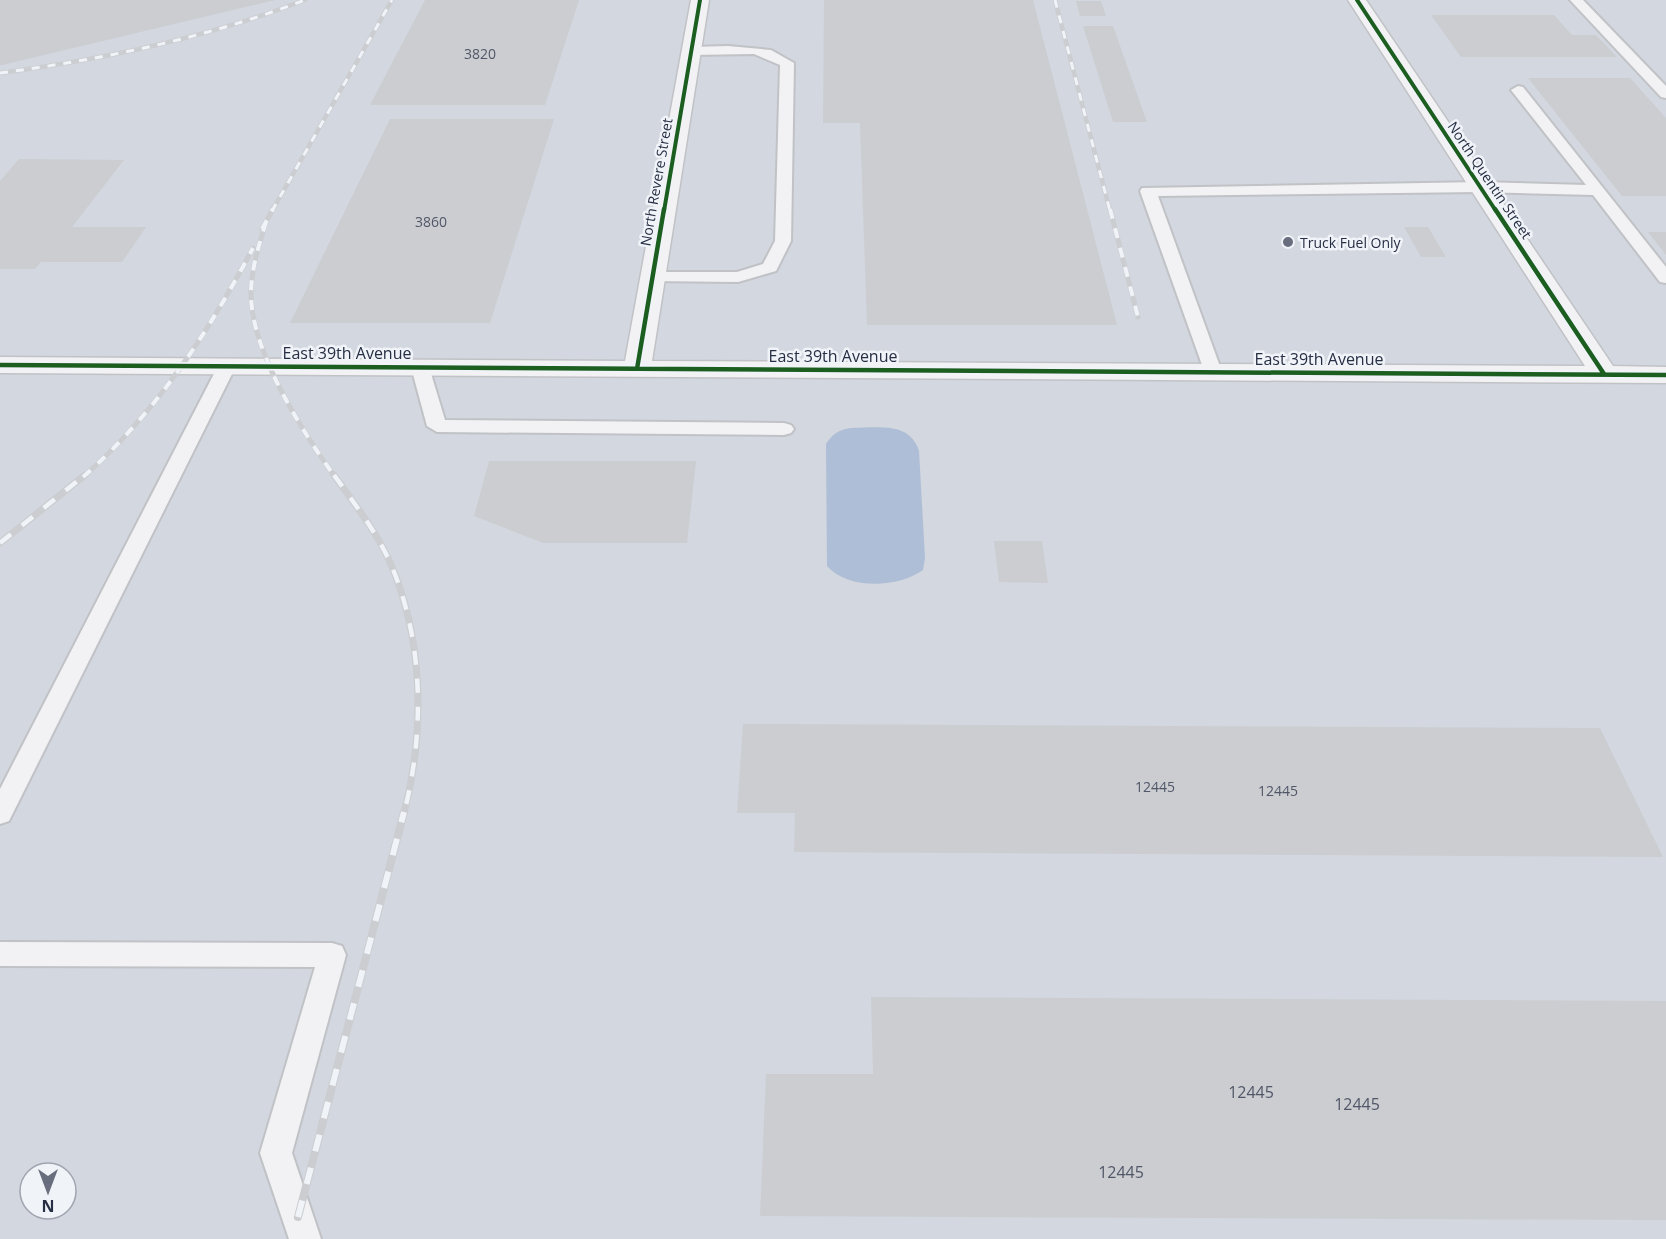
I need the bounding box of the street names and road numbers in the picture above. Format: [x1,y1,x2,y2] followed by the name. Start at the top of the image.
[635,117,677,247] street label: North Revere Street
[1444,118,1536,242] street label: North Quentin Street
[283,342,411,364] street label: East 39th Avenue
[769,345,897,367] street label: East 39th Avenue
[1255,348,1383,370] street label: East 39th Avenue

